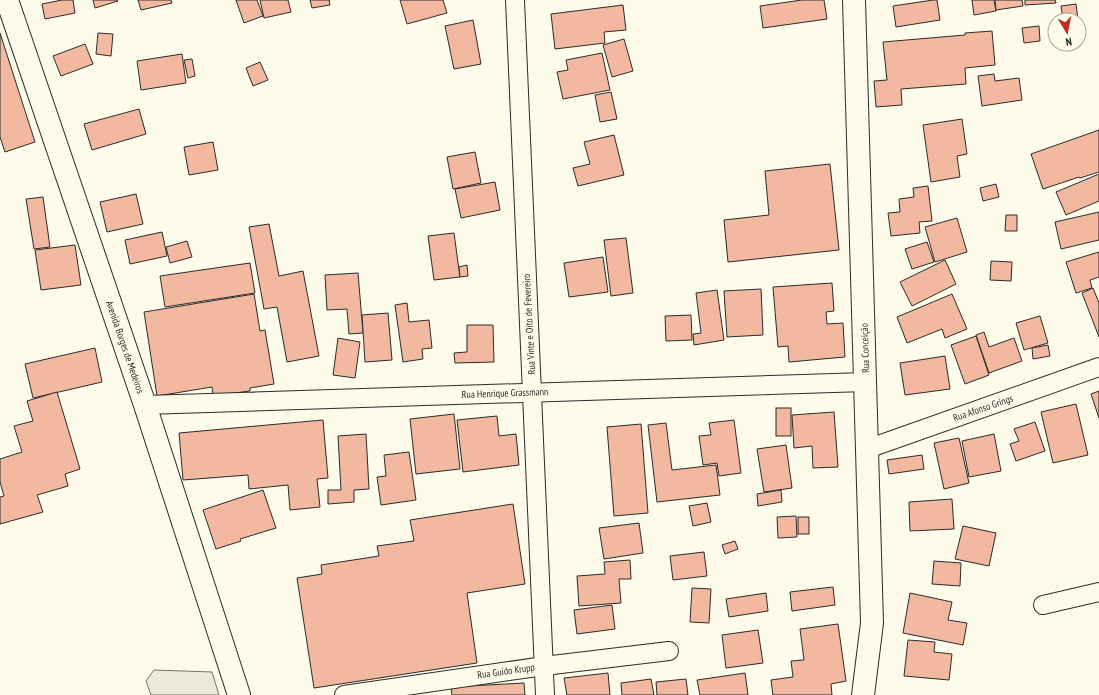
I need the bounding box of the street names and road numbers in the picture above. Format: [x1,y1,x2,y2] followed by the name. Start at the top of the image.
[520,273,538,375] street label: Rua Vinte e Oito de Fevereiro
[103,299,147,396] street label: Avenida Borges de Medeiros
[858,323,872,373] street label: Rua Conceição
[461,385,549,401] street label: Rua Henrique Grassmann
[951,391,1015,424] street label: Rua Afonso Grings
[476,661,536,681] street label: Rua Guido Krupp

